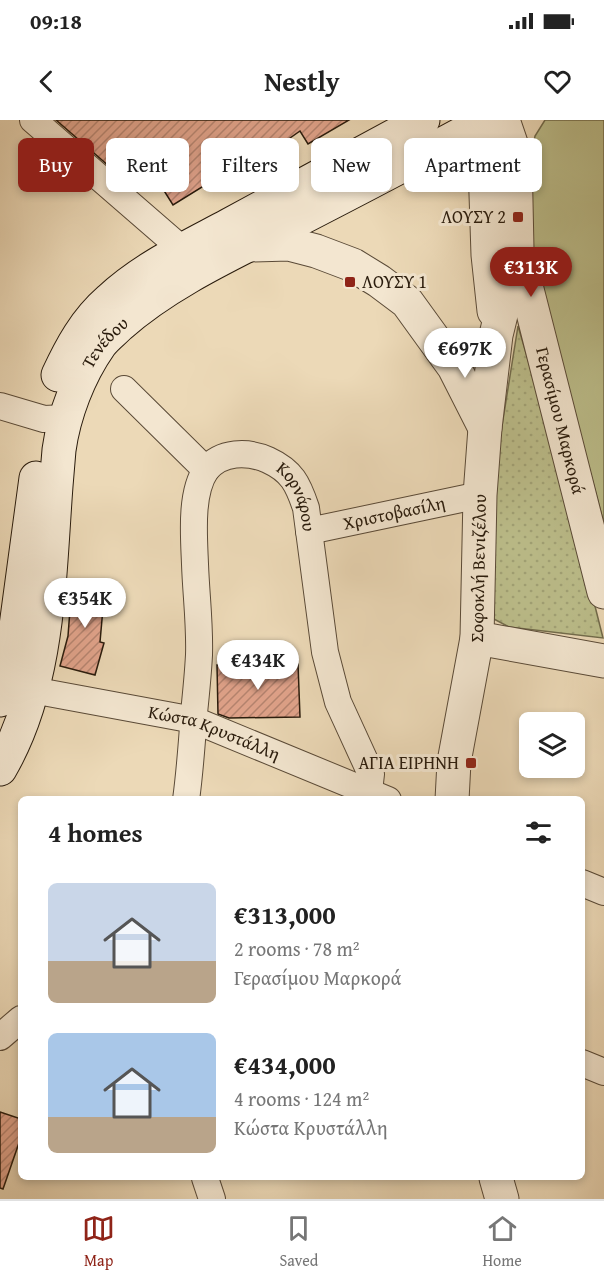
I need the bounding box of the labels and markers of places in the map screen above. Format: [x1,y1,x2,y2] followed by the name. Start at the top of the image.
[441,203,506,230] place label: ΛΟΥΣΥ 2
[511,210,525,224] marker: ΛΟΥΣΥ 2
[489,247,573,298] pin: €313K
[362,268,427,295] place label: ΛΟΥΣΥ 1
[343,275,357,289] marker: ΛΟΥΣΥ 1
[423,328,507,379] pin: €697K
[43,578,127,629] pin: €354K
[216,640,300,691] pin: €434K
[358,749,459,776] place label: ΑΓΙΑ ΕΙΡΗΝΗ
[464,756,478,770] marker: ΑΓΙΑ ΕΙΡΗΝΗ

